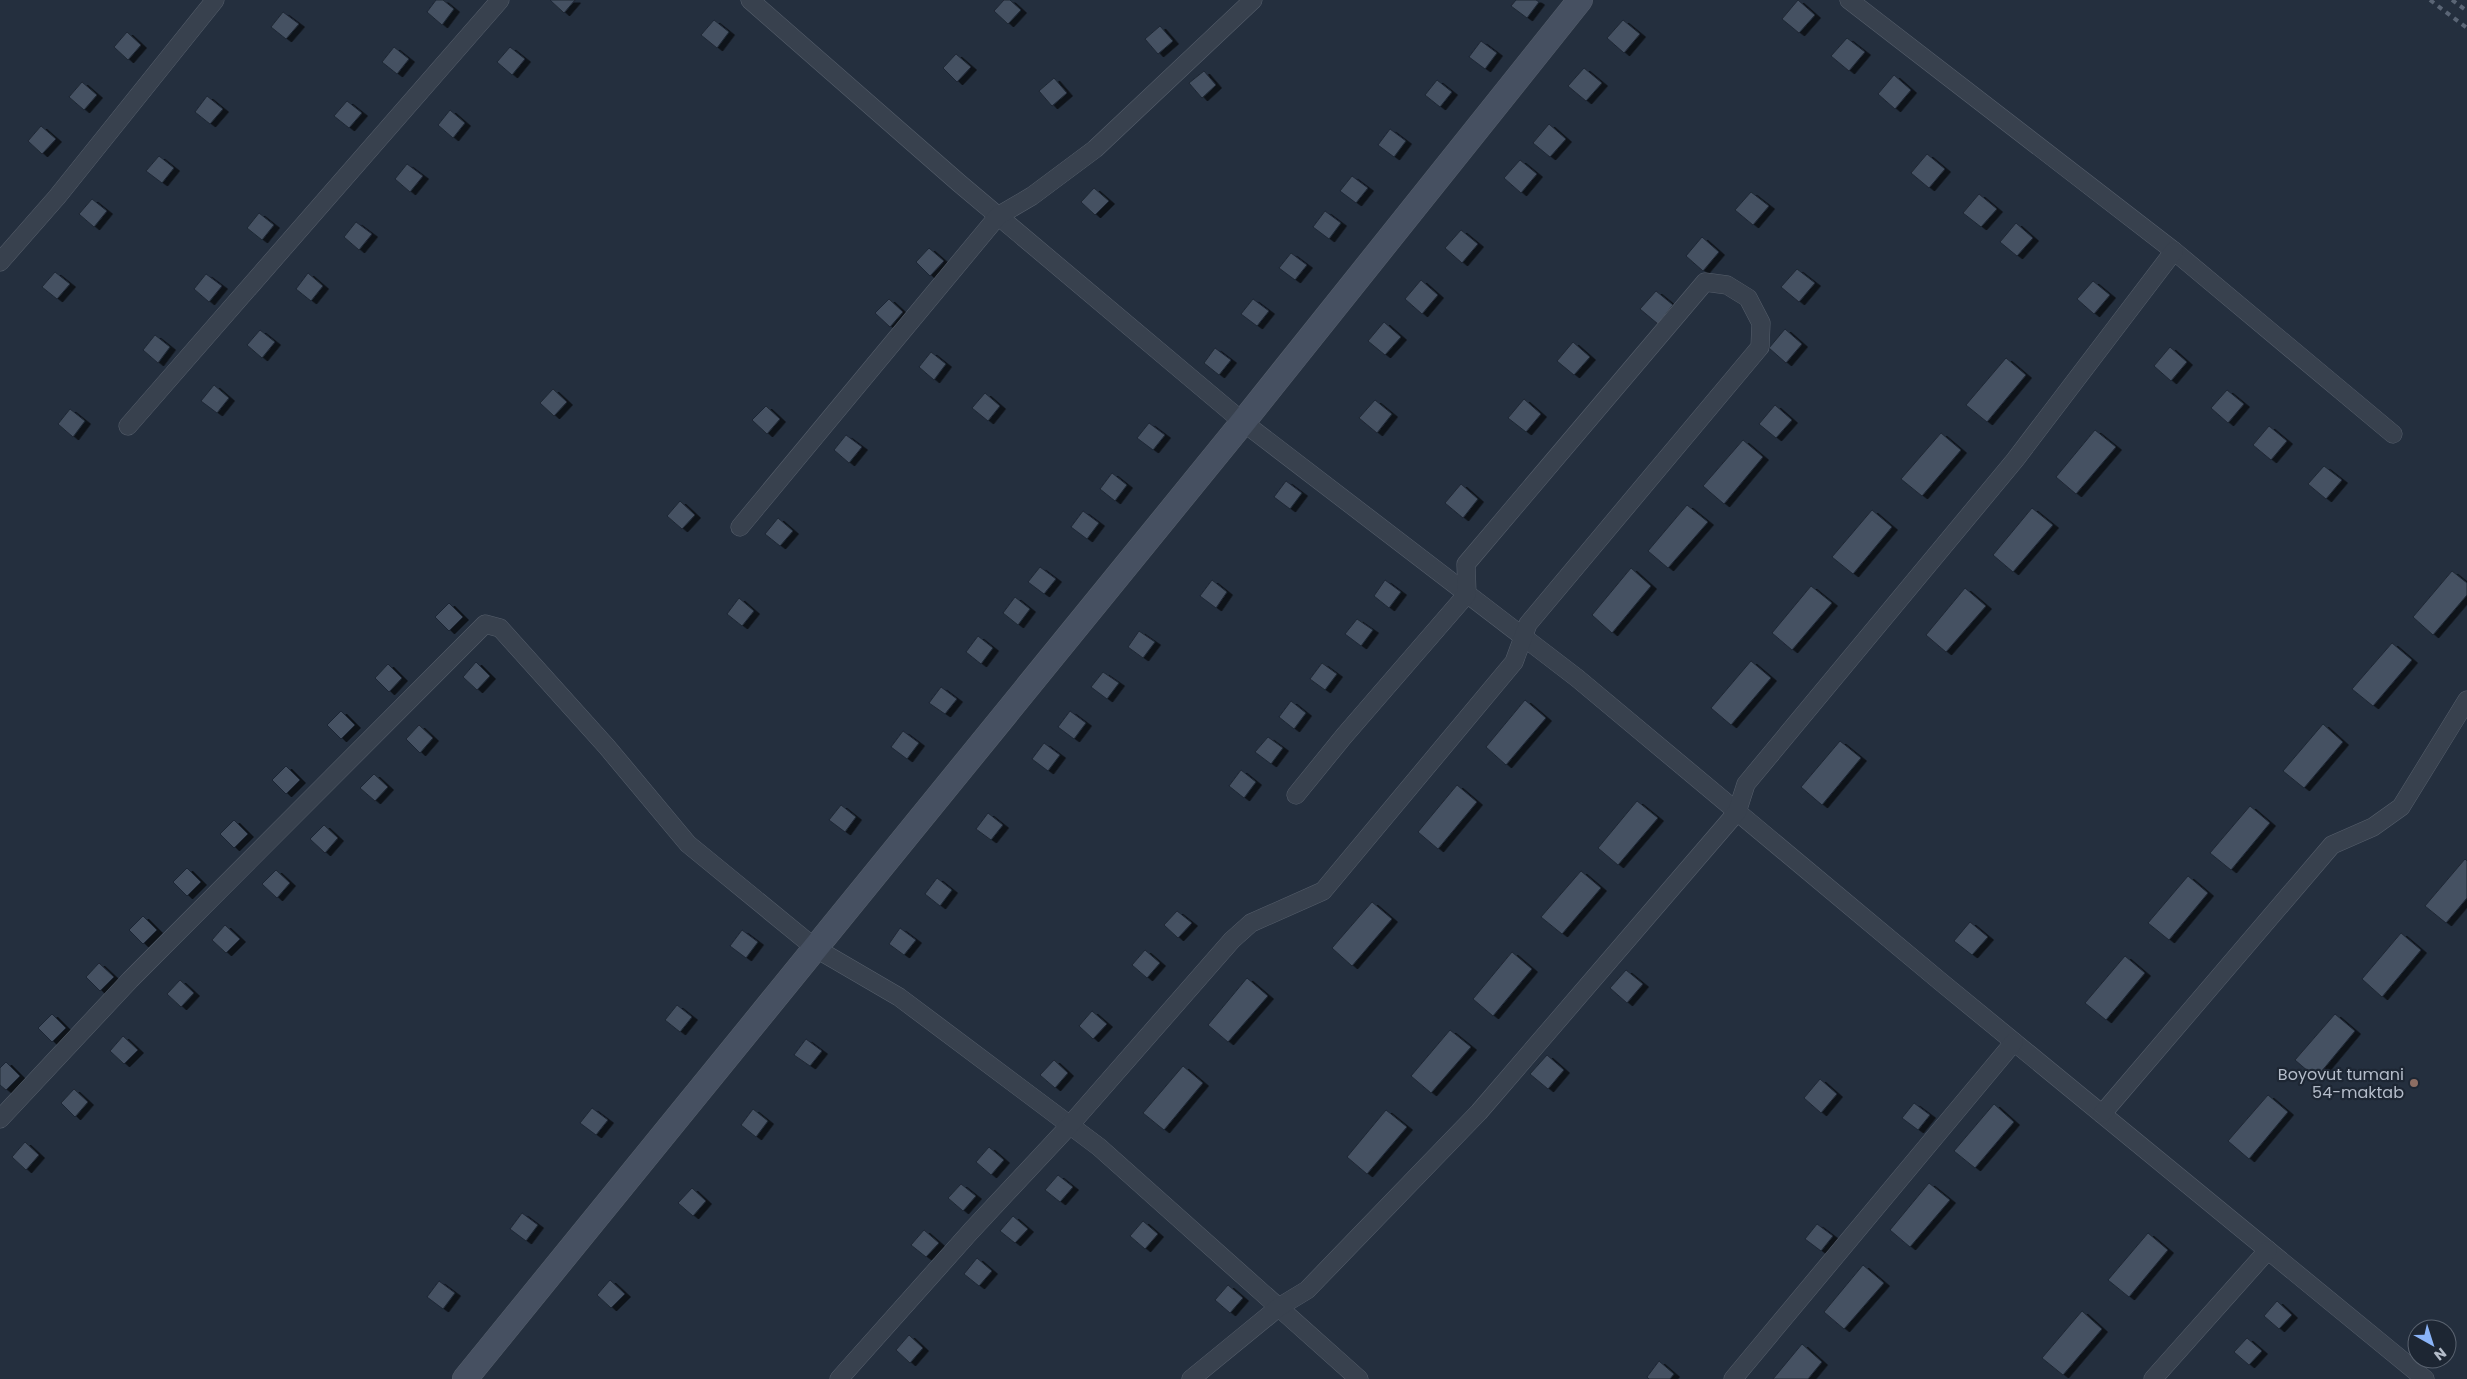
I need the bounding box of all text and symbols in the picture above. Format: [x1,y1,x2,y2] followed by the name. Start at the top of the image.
[2278,1063,2404,1104] place label: Boyovut tumani 54-maktab
[2408,1077,2420,1089] marker: Boyovut tumani 54-maktab
[2407,1319,2457,1369] north arrow
[2430,1343,2451,1365] text: N

